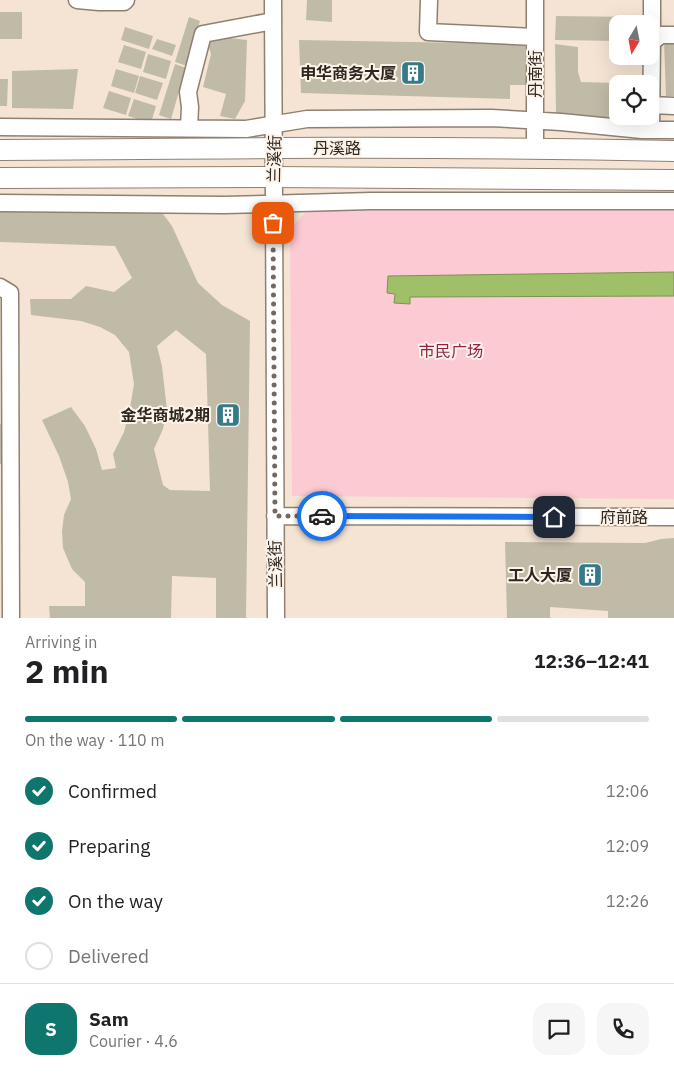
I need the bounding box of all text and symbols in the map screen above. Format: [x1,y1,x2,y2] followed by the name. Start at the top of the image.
[609,15,659,65] north arrow
[609,15,659,125] map controls
[525,50,545,98] street label: 丹南街
[400,60,426,86] building icon: 申华商务大厦
[300,63,396,83] place label: 申华商务大厦
[609,75,659,125] button: locate
[264,135,284,183] street label: 兰溪街
[313,138,361,158] street label: 丹溪路
[252,202,294,244] pin
[259,209,287,237] icon: bag
[419,341,483,361] park label: 市民广场
[215,402,241,428] building icon: 金华商城2期
[120,405,210,425] place label: 金华商城2期
[297,491,347,541] courier
[533,496,575,538] pin
[308,502,336,530] icon: car
[540,503,568,531] icon: home
[600,507,648,527] street label: 府前路
[265,540,285,588] street label: 兰溪街
[577,562,603,588] building icon: 工人大厦
[508,565,572,585] place label: 工人大厦
[25,632,97,652] text: Arriving in
[534,649,649,673] text: 12:36–12:41
[25,650,109,692] text: 2 min
[25,730,164,750] text: On the way · 110 m
[25,777,53,805] icon: check
[68,779,157,803] text: Confirmed
[606,781,649,801] text: 12:06
[25,832,53,860] icon: check
[68,834,150,858] text: Preparing
[606,836,649,856] text: 12:09
[25,887,53,915] icon: check
[68,889,163,913] text: On the way
[606,891,649,911] text: 12:26
[68,944,149,968] text: Delivered
[533,1003,585,1055] button: chat
[597,1003,649,1055] button: phone
[89,1007,129,1031] text: Sam
[45,1017,57,1041] text: S
[89,1031,178,1051] text: Courier · 4.6

